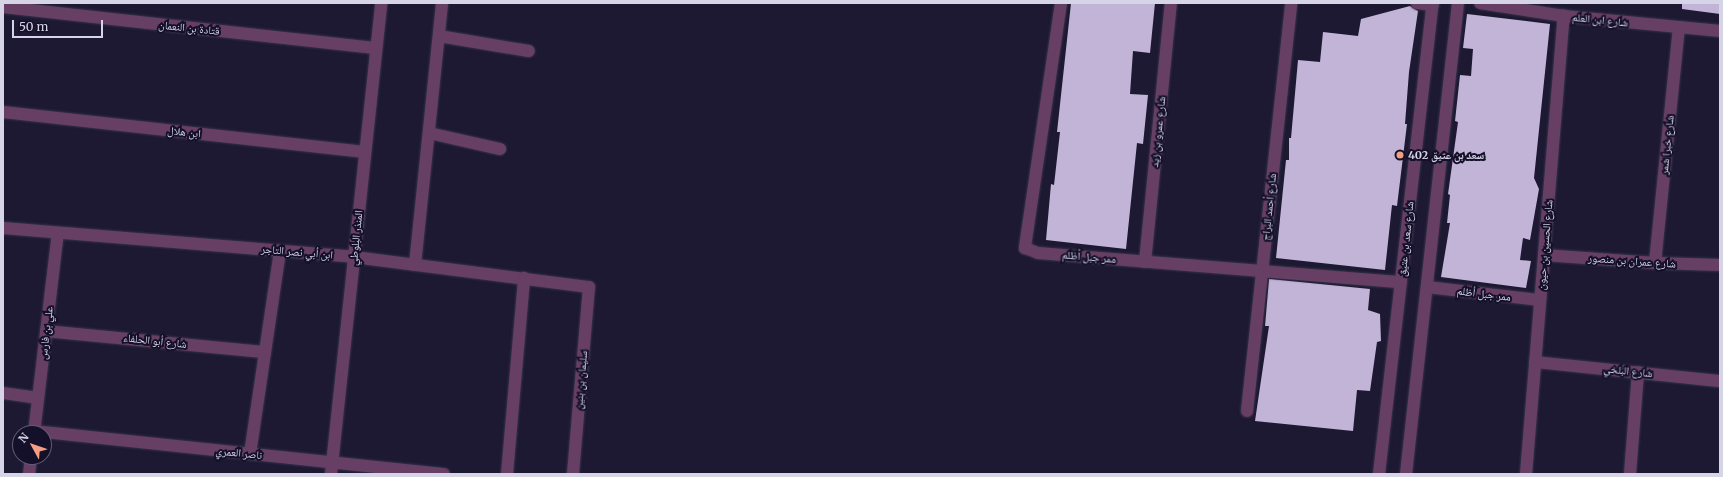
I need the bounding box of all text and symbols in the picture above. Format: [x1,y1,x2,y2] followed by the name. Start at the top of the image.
[1571,10,1629,30] street label: شارع ابن العلم
[14,12,105,38] scale bar
[158,18,220,38] street label: قتادة بن النعمان
[19,19,48,34] text: 50 m
[1148,96,1168,168] street label: شارع عمرو بن زيد
[1657,115,1677,175] street label: شارع خبرا شمر
[167,124,201,140] street label: ابن هلال
[1408,148,1484,162] place label: سعد بن عتيق 402
[1395,150,1405,160] marker: سعد بن عتيق 402
[1259,173,1279,241] street label: شارع أحمد البراج
[1534,199,1556,291] street label: شارع الحسين بن حيون
[1395,201,1417,277] street label: شارع سعد بن عتيق
[347,210,365,266] street label: المنذر البلوطي
[260,242,334,262] street label: ابن أبي نصر التاجر
[1061,248,1117,266] street label: ممر جبل أظلم
[1588,251,1676,271] street label: شارع عمران بن منصور
[1456,284,1512,304] street label: ممر جبل أظلم
[36,306,56,360] street label: علي بن فارس
[123,331,187,351] street label: شارع أبو الحلفاء
[572,350,590,410] street label: سليمان بن بنين
[1603,362,1653,380] street label: شارع البلخي
[12,425,52,465] north arrow
[15,430,32,446] text: N
[215,444,263,462] street label: ناصر العمري

